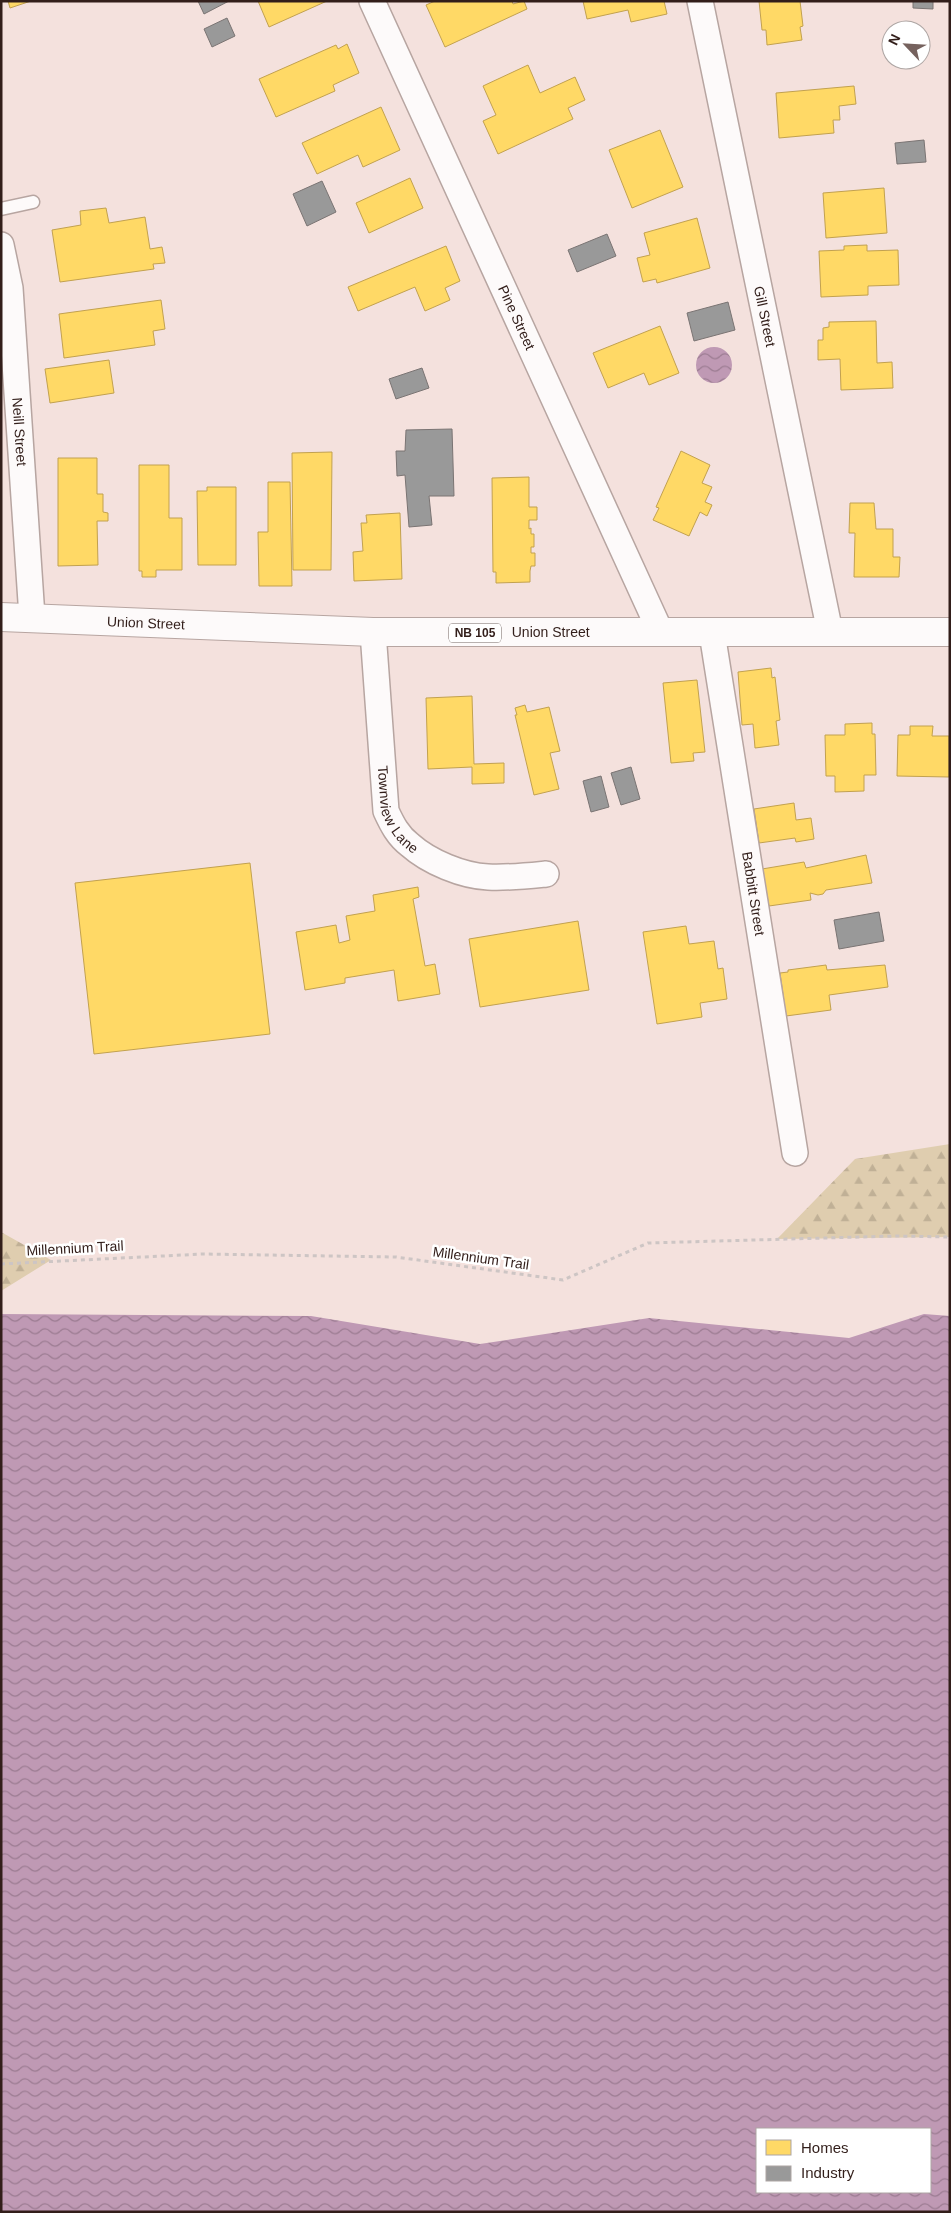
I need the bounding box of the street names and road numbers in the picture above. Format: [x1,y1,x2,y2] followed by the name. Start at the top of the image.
[495,283,538,352] street label: Pine Street
[751,285,779,348] street label: Gill Street
[9,397,30,467] street label: Neill Street
[107,613,185,632] street label: Union Street
[449,624,501,642] road number: NB 105
[512,624,590,640] street label: Union Street
[375,765,422,857] street label: Townview Lane
[739,851,768,937] street label: Babbitt Street
[26,1237,124,1259] street label: Millennium Trail
[432,1243,530,1273] street label: Millennium Trail

